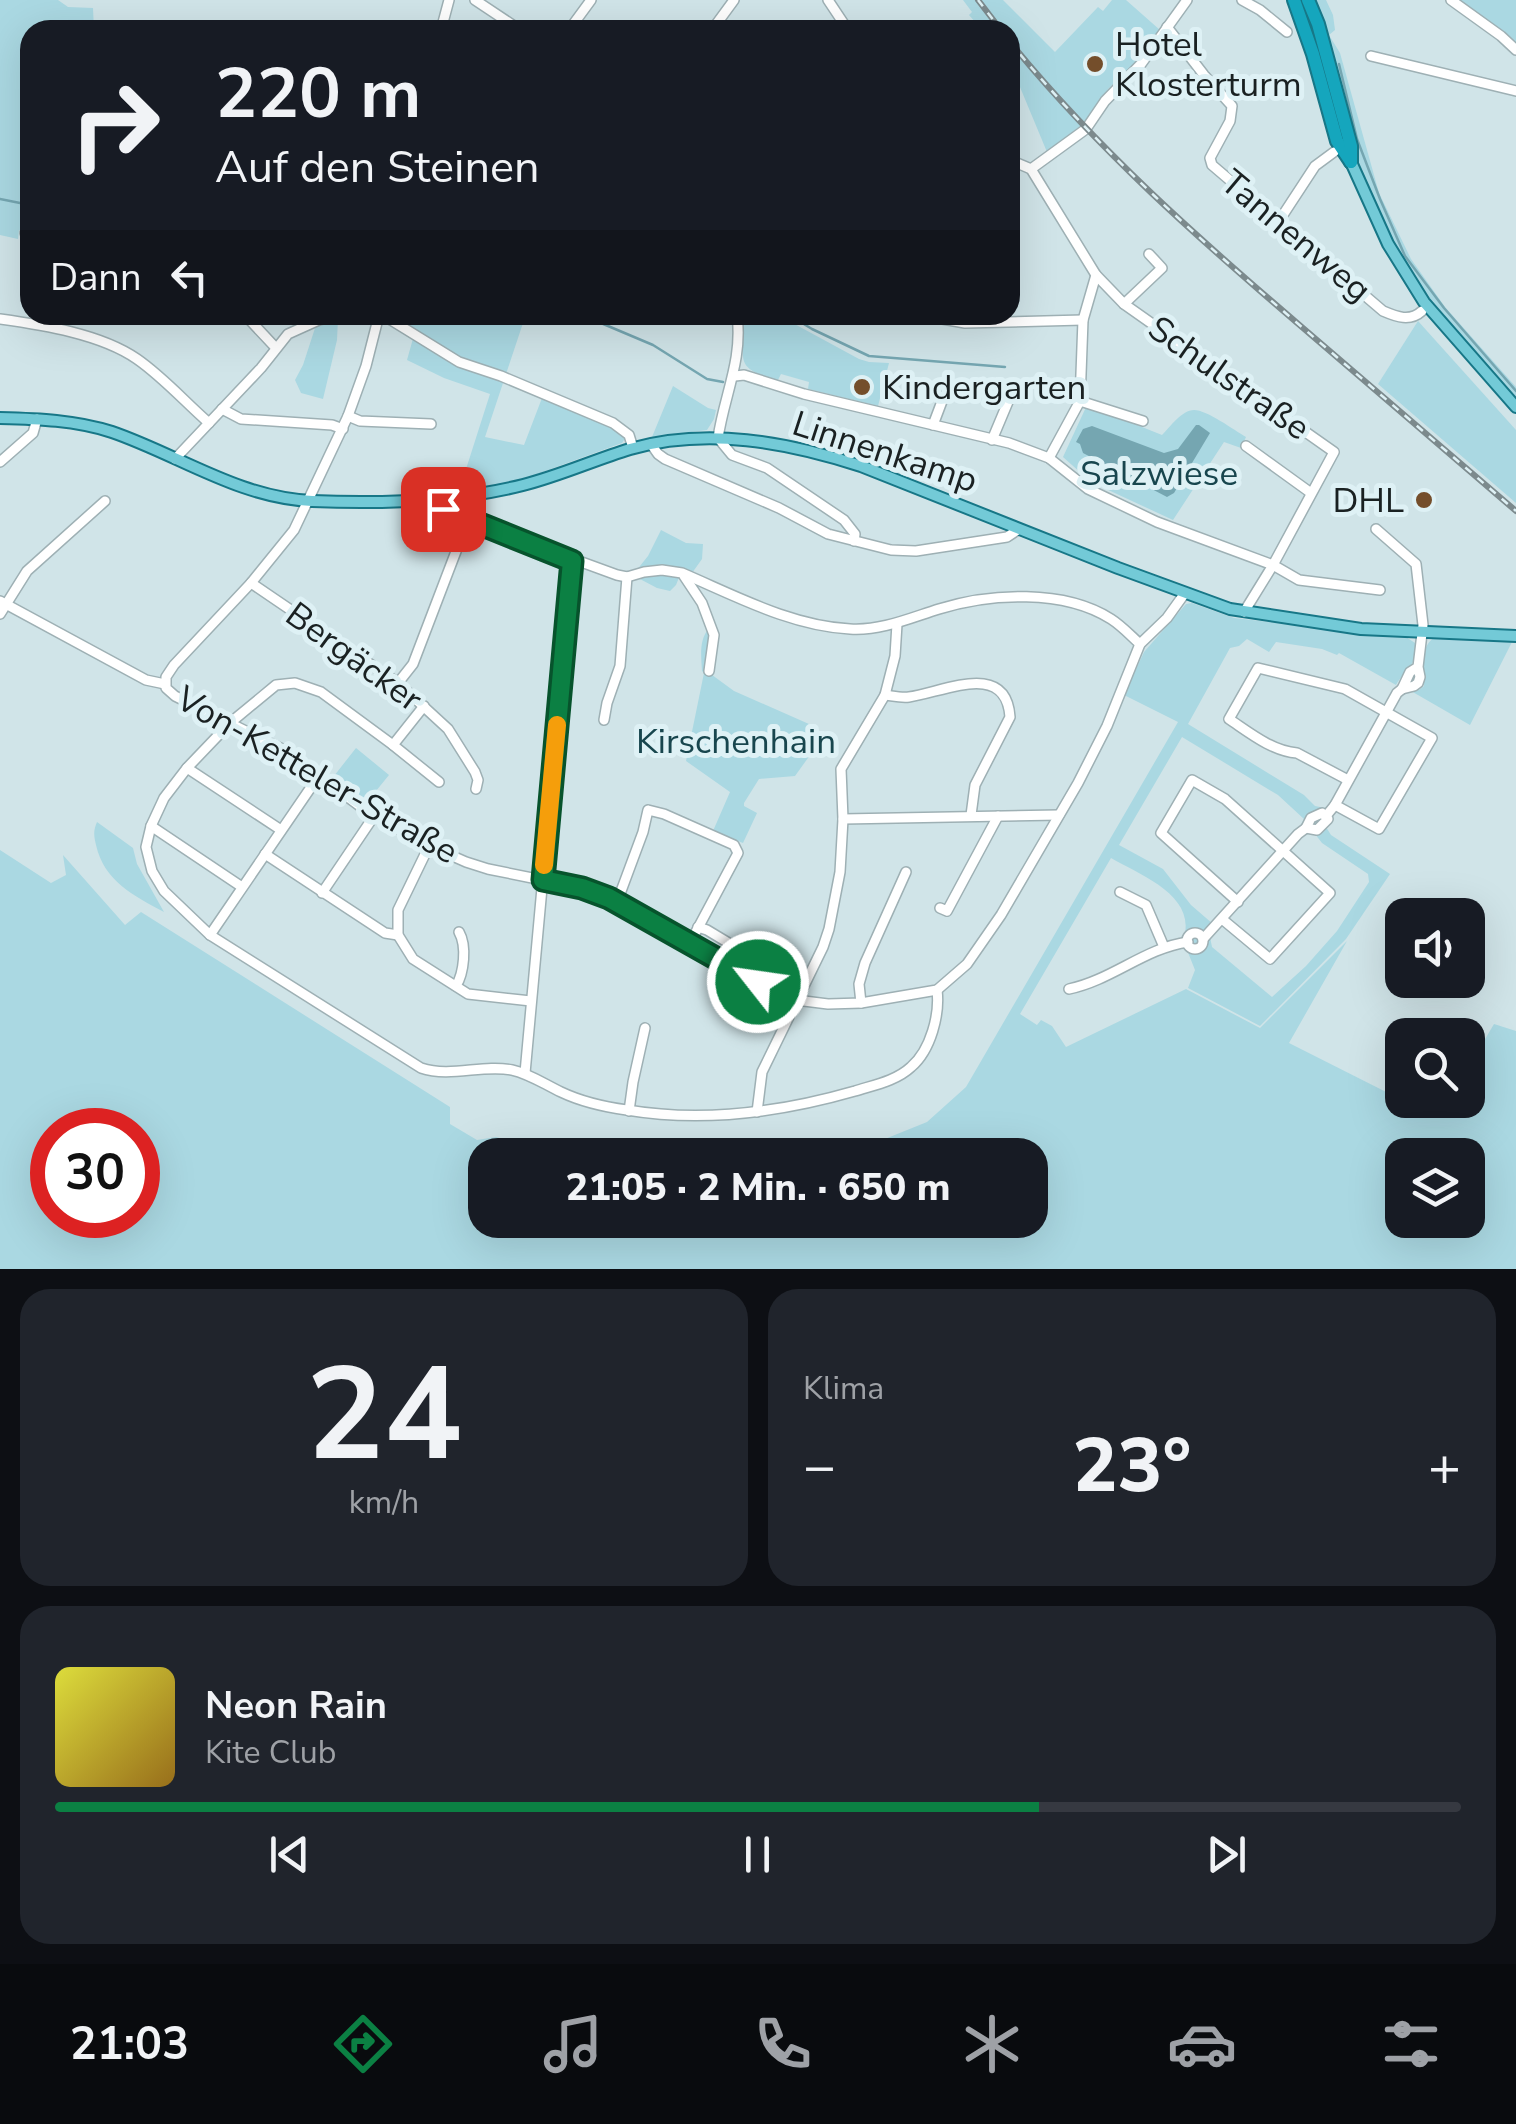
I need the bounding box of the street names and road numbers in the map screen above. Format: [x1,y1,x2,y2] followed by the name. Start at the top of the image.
[1211,159,1381,313] street label: Tannenweg
[1139,305,1319,451] street label: Schulstraße
[787,400,983,504] street label: Linnenkamp
[276,592,432,723] street label: Bergäcker
[167,675,467,875] street label: Von-Ketteler-Straße

